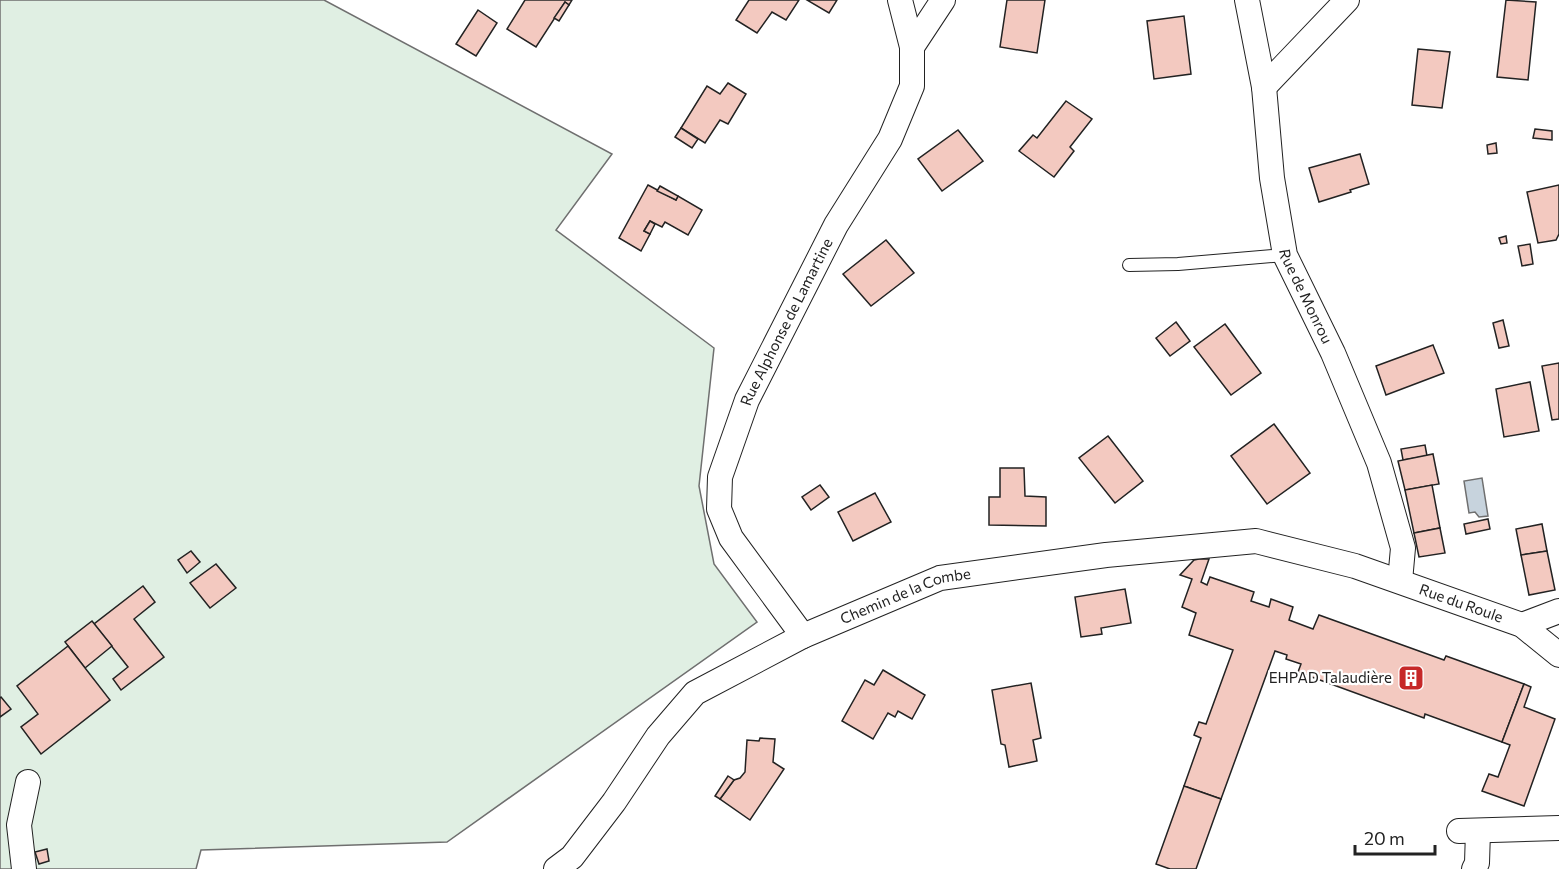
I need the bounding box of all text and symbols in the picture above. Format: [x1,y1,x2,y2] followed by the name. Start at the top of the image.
[736,235,836,408] street label: Rue Alphonse de Lamartine
[1276,248,1337,346] street label: Rue de Monrou
[837,564,972,627] street label: Chemin de la Combe
[1417,579,1506,626] street label: Rue du Roule
[1396,663,1426,693] building icon: EHPAD Talaudière
[1269,668,1392,686] place label: EHPAD Talaudière
[1355,818,1434,856] scale bar
[1364,827,1405,849] text: 20 m

